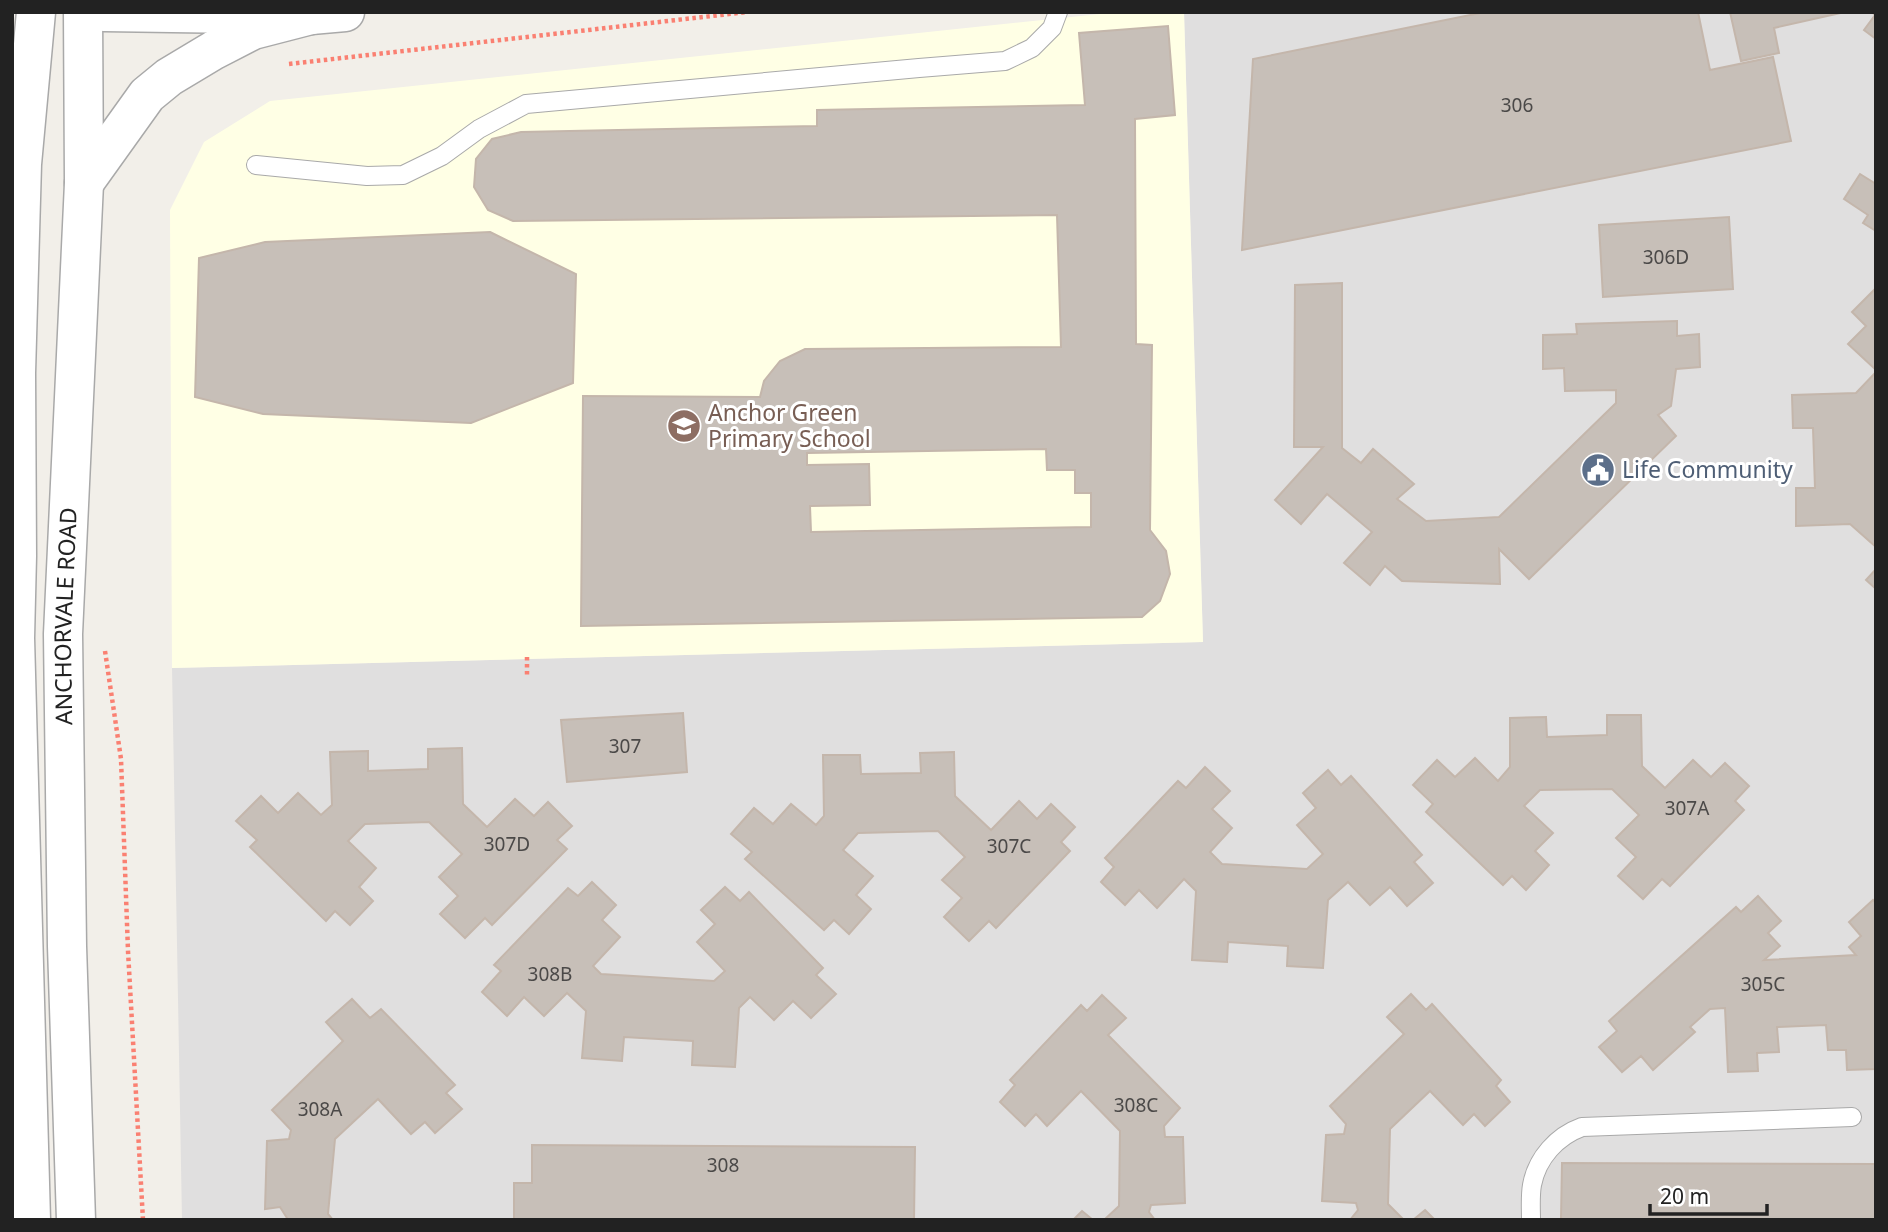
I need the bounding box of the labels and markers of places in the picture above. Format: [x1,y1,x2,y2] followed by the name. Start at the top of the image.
[708,396,871,454] place label: Anchor Green Primary School
[665,407,703,445] school or university icon: Anchor Green Primary School
[1579,451,1617,489] public building icon: Life Community
[1622,453,1793,485] place label: Life Community

